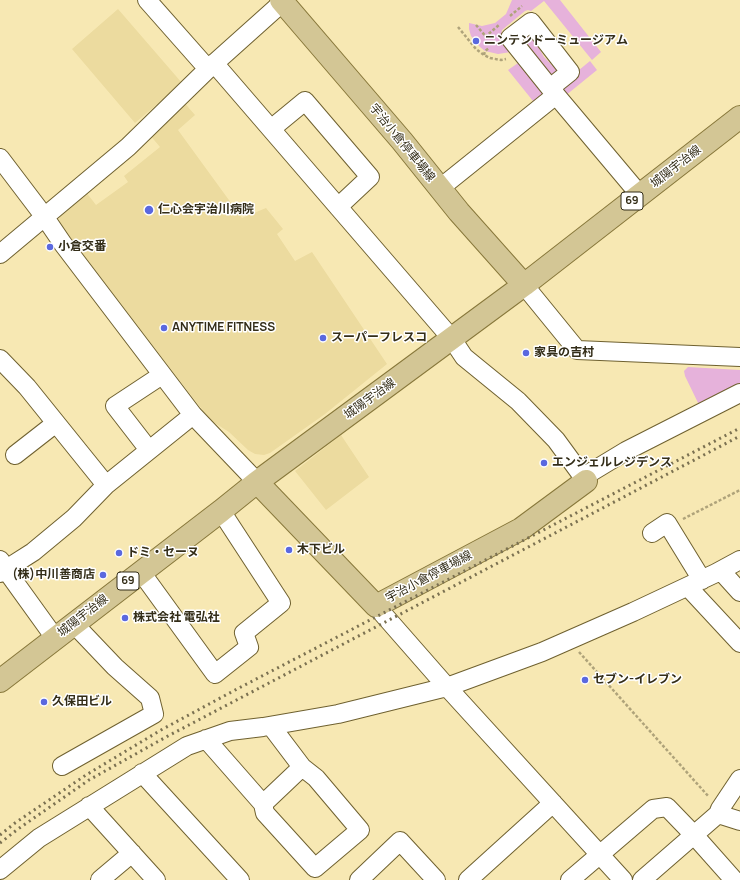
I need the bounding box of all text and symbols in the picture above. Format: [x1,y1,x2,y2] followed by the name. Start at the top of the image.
[484,34,628,48] place label: ニンテンドーミュージアム
[471,36,481,46] marker: ニンテンドーミュージアム
[366,101,438,185] street label: 宇治小倉停車場線
[648,143,704,191] street label: 城陽宇治線
[621,192,643,210] road number: 69
[158,203,254,217] place label: 仁心会宇治川病院
[143,204,155,216] marker: 仁心会宇治川病院
[58,240,106,254] place label: 小倉交番
[45,242,55,252] marker: 小倉交番
[172,321,275,335] place label: ANYTIME FITNESS
[159,323,169,333] marker: ANYTIME FITNESS
[331,331,427,345] place label: スーパーフレスコ
[318,333,328,343] marker: スーパーフレスコ
[534,346,594,360] place label: 家具の吉村
[521,348,531,358] marker: 家具の吉村
[341,376,399,422] street label: 城陽宇治線
[552,456,672,470] place label: エンジェルレジデンス
[539,458,549,468] marker: エンジェルレジデンス
[297,543,345,557] place label: 木下ビル
[284,545,294,555] marker: 木下ビル
[127,546,199,560] place label: ドミ・セーヌ
[114,548,124,558] marker: ドミ・セーヌ
[383,548,475,606] street label: 宇治小倉停車場線
[12,568,95,582] place label: (株)中川善商店
[98,570,108,580] marker: (株)中川善商店
[117,572,139,590] road number: 69
[55,592,111,640] street label: 城陽宇治線
[133,611,219,625] place label: 株式会社 電弘社
[120,613,130,623] marker: 株式会社 電弘社
[593,673,682,687] place label: セブン-イレブン
[580,675,590,685] marker: セブン-イレブン
[52,695,112,709] place label: 久保田ビル
[39,697,49,707] marker: 久保田ビル

